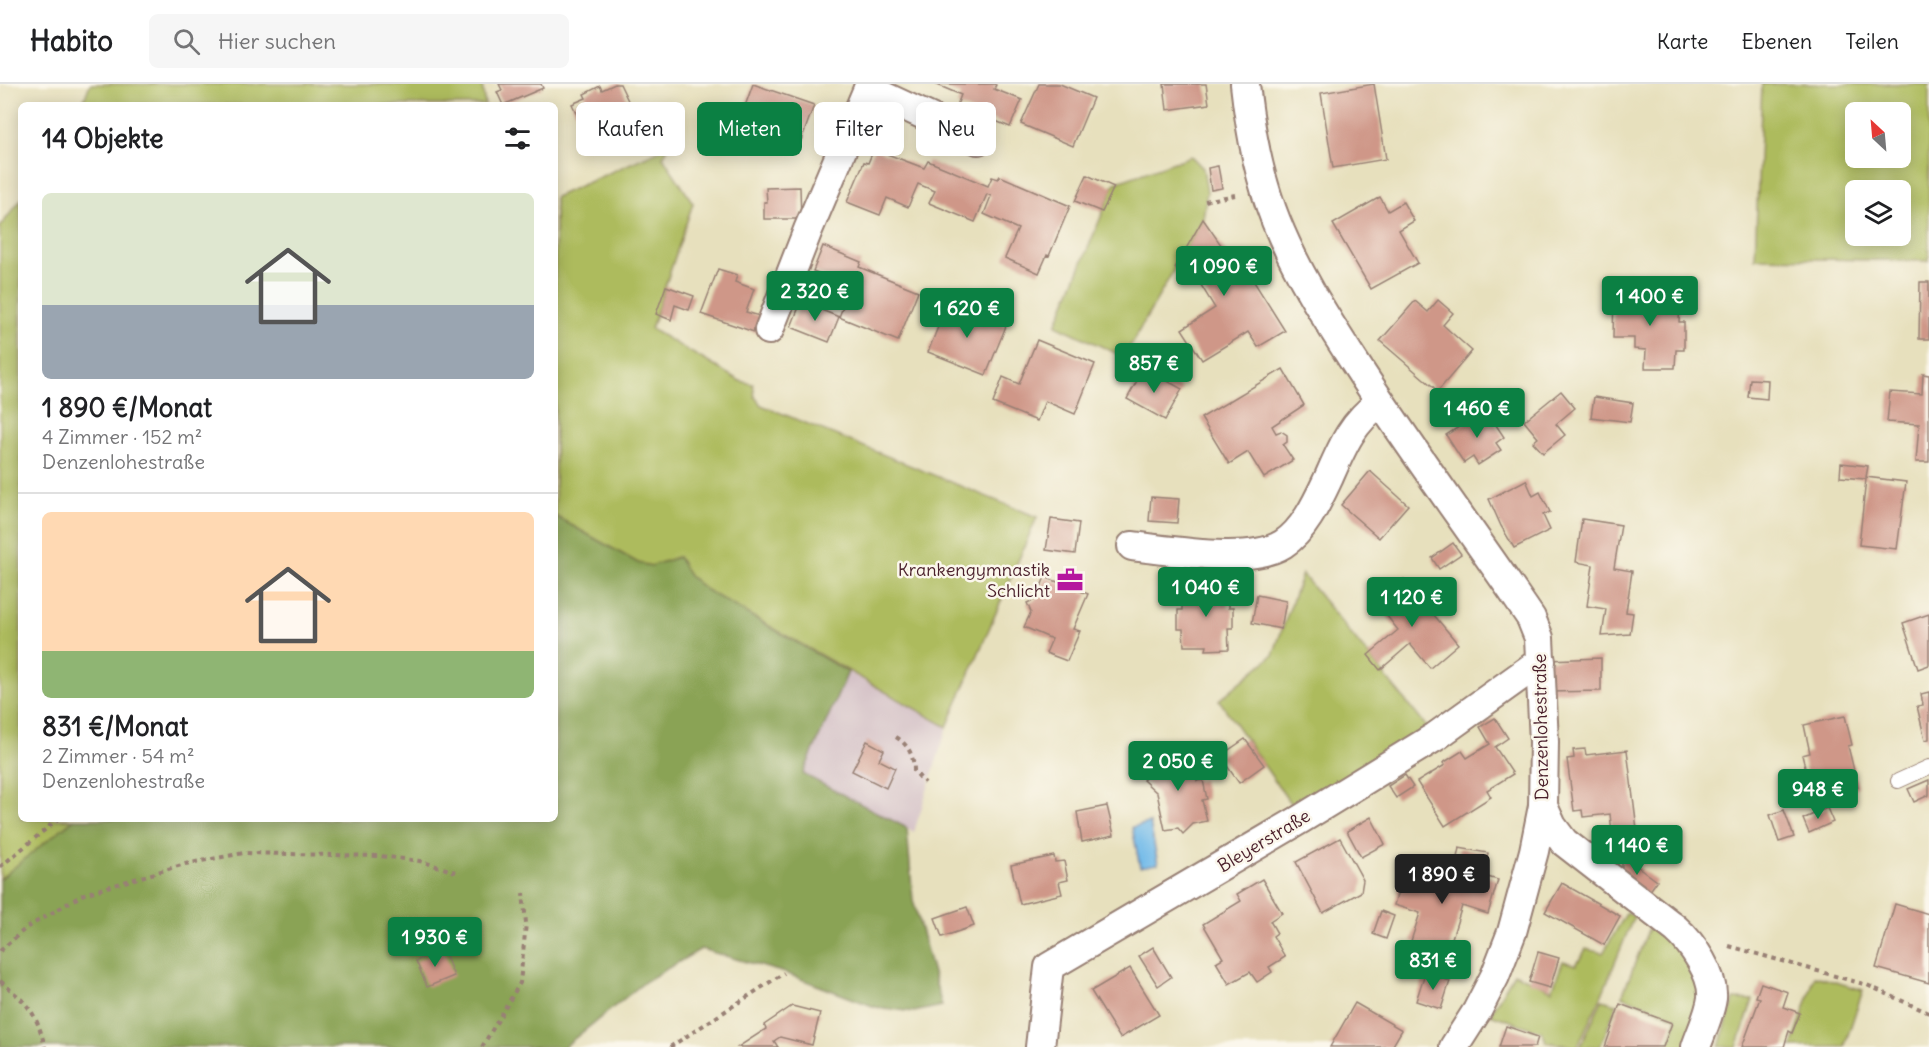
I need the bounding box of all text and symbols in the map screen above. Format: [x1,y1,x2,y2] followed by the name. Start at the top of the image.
[149,14,569,68] search box
[30,23,113,59] text: Habito
[170,25,203,58] icon: search
[218,27,336,55] text: Hier suchen
[1657,28,1708,55] text: Karte
[1741,28,1812,55] text: Ebenen
[1845,28,1899,55] text: Teilen
[576,102,685,156] chip: Kaufen
[697,102,802,156] chip: Mieten
[814,102,904,156] chip: Filter
[916,102,996,156] chip: Neu
[1845,102,1911,168] north arrow
[1845,102,1911,246] map controls
[42,122,164,155] text: 14 Objekte
[501,122,534,155] icon: filters
[1845,180,1911,246] button: layers
[234,232,342,340] icon: home
[1169,246,1279,297] pin: 1 090 €
[1190,253,1258,278] text: 1 090 €
[760,271,870,322] pin: 2 320 €
[1595,276,1705,327] pin: 1 400 €
[781,278,849,303] text: 2 320 €
[1616,283,1684,308] text: 1 400 €
[912,288,1022,339] pin: 1 620 €
[934,295,1000,320] text: 1 620 €
[1112,343,1196,394] pin: 857 €
[1129,350,1179,375] text: 857 €
[1422,388,1532,439] pin: 1 460 €
[42,391,212,424] text: 1 890 €/Monat
[1444,395,1510,420] text: 1 460 €
[42,424,202,449] text: 4 Zimmer · 152 m²
[42,449,205,474] text: Denzenlohestraße
[234,551,342,659] icon: home
[898,558,1050,602] place label: Krankengymnastik Schlicht
[1055,565,1085,595] office icon: Krankengymnastik Schlicht
[1151,567,1261,618] pin: 1 040 €
[1172,574,1240,599] text: 1 040 €
[1357,577,1467,628] pin: 1 120 €
[1381,584,1443,609] text: 1 120 €
[1528,653,1553,801] street label: Denzenlohestraße
[42,710,188,743] text: 831 €/Monat
[1123,741,1233,792] pin: 2 050 €
[42,743,194,768] text: 2 Zimmer · 54 m²
[1142,748,1214,773] text: 2 050 €
[42,768,205,793] text: Denzenlohestraße
[1776,769,1860,820] pin: 948 €
[1792,776,1844,801] text: 948 €
[1213,804,1314,877] street label: Bleyerstraße
[1582,825,1692,876] pin: 1 140 €
[1606,832,1668,857] text: 1 140 €
[1387,854,1497,905] pin: 1 890 €
[1409,861,1475,886] text: 1 890 €
[380,917,490,968] pin: 1 930 €
[402,924,468,949] text: 1 930 €
[1391,940,1475,991] pin: 831 €
[1409,947,1457,972] text: 831 €

